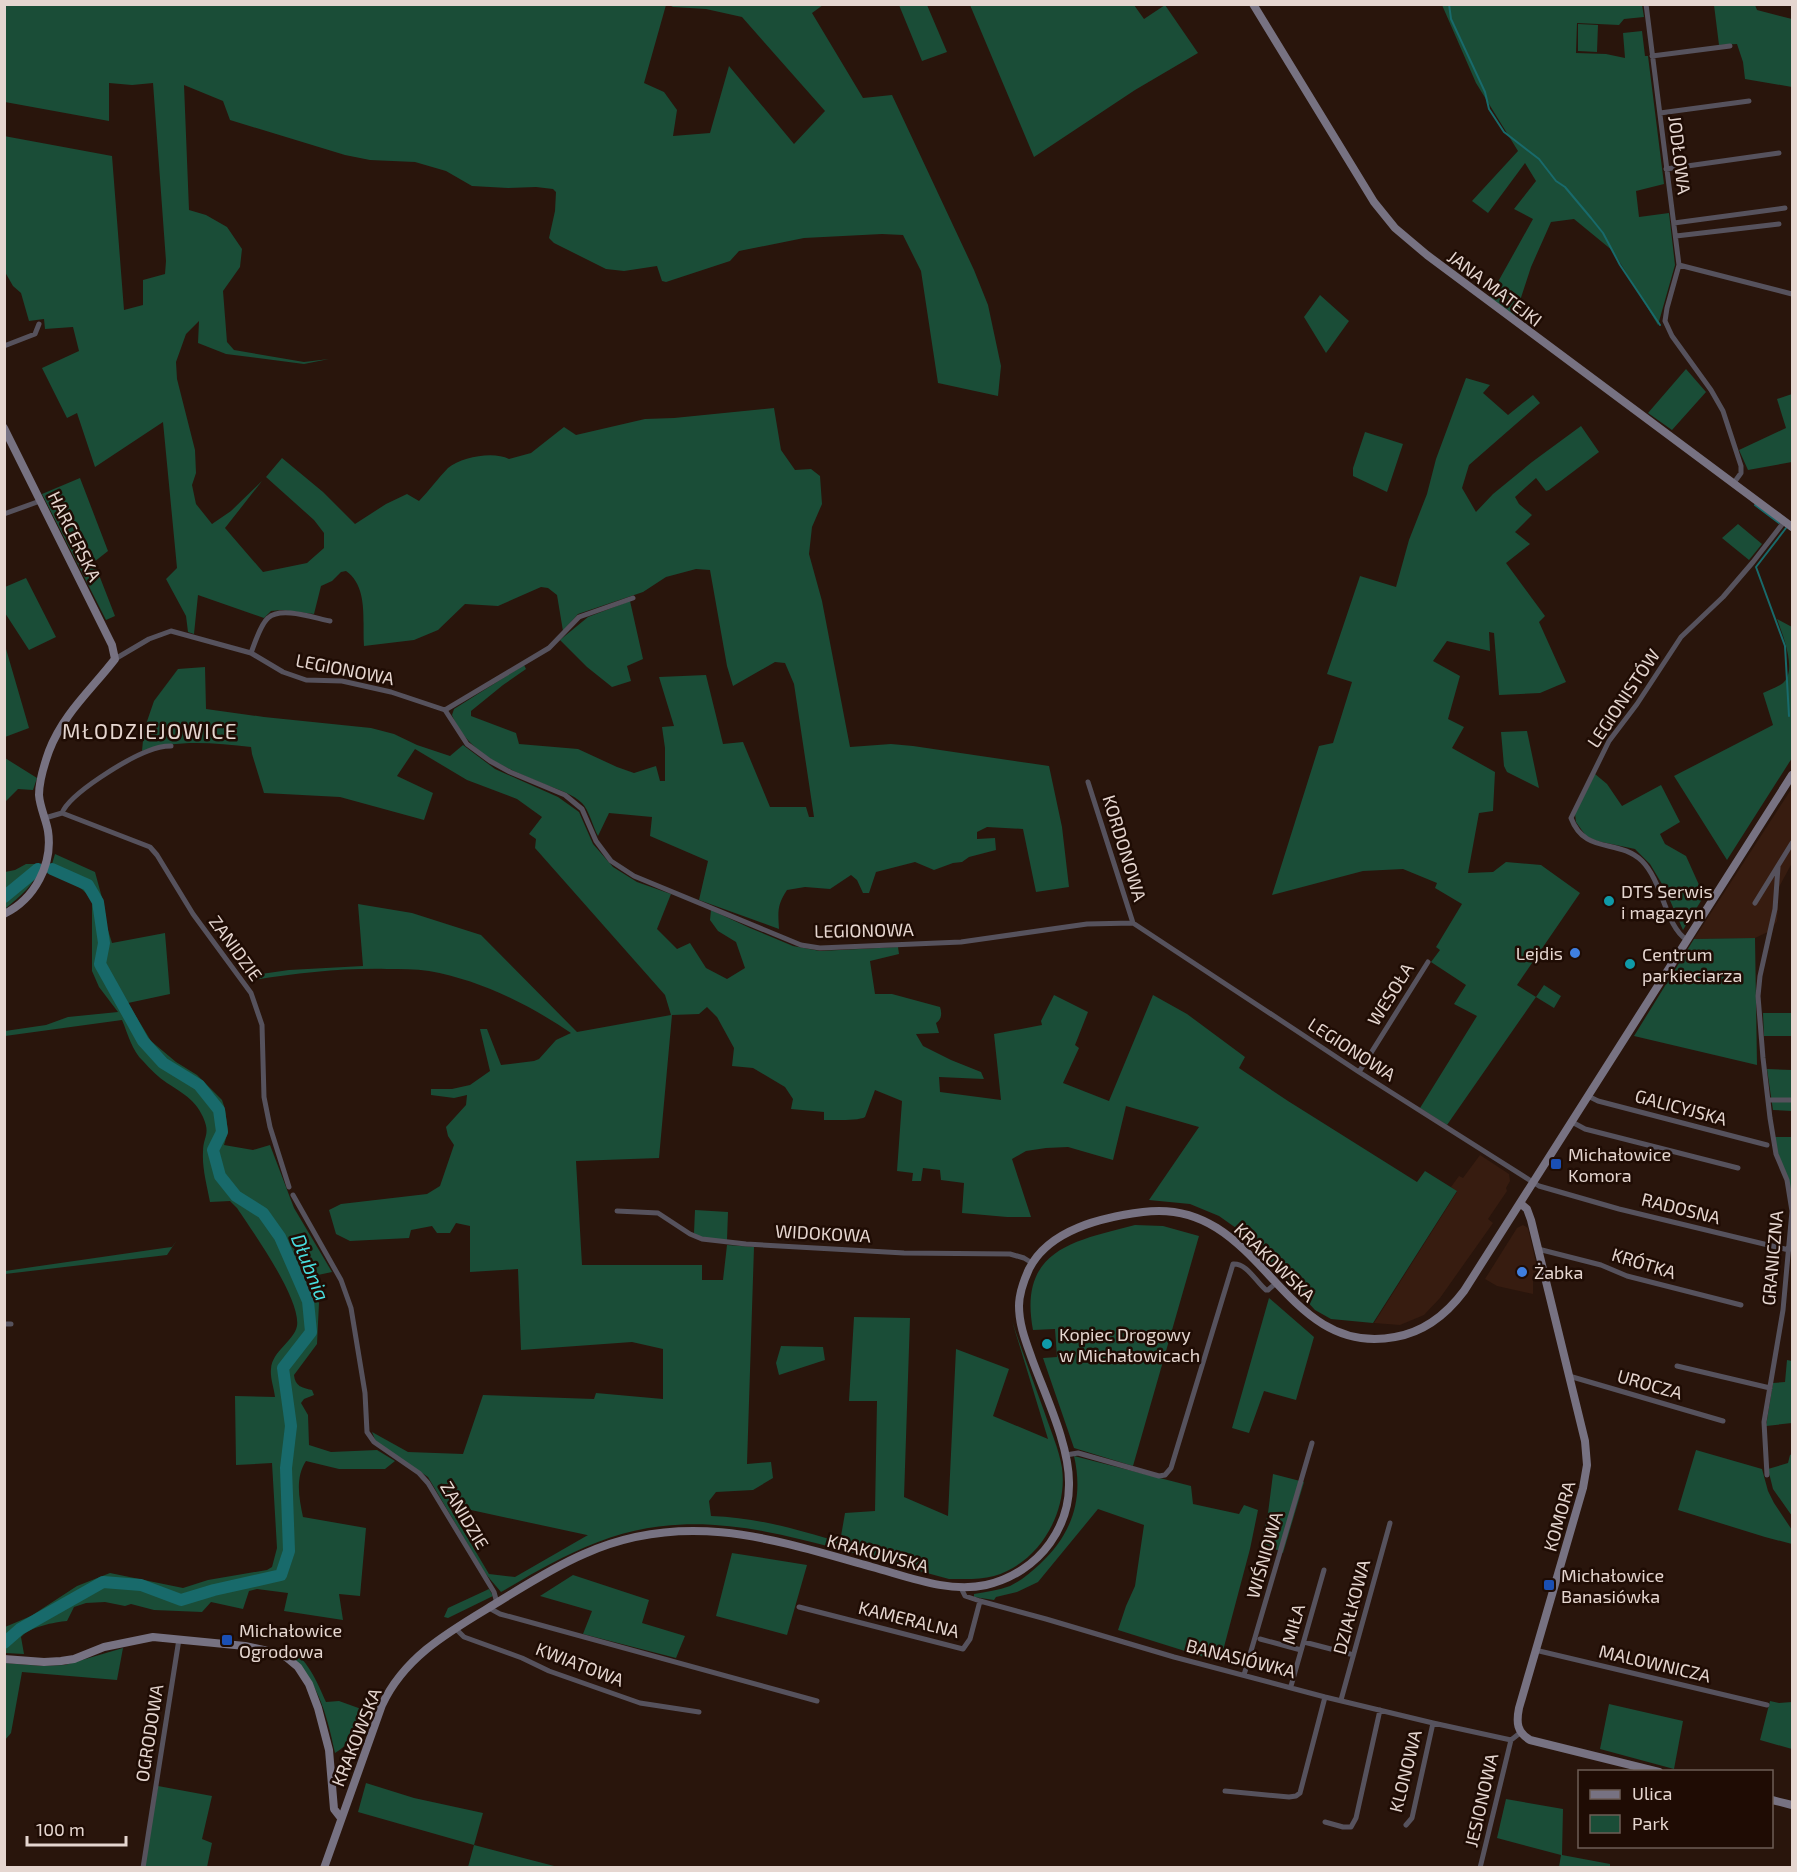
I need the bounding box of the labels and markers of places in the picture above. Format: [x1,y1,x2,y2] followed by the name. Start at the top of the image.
[1621,880,1713,923] place label: DTS Serwis i magazyn
[1602,894,1616,908] marker: DTS Serwis i magazyn
[1516,942,1563,964] place label: Lejdis
[1642,943,1742,986] place label: Centrum parkieciarza
[1568,946,1582,960] marker: Lejdis
[1623,957,1637,971] marker: Centrum parkieciarza
[1568,1143,1671,1186] place label: Michałowice Komora
[1549,1157,1563,1171] marker: Michałowice Komora
[1534,1261,1583,1283] place label: Żabka
[1515,1265,1529,1279] marker: Żabka
[1059,1323,1200,1366] place label: Kopiec Drogowy w Michałowicach
[1040,1337,1054,1351] marker: Kopiec Drogowy w Michałowicach
[1561,1564,1664,1607] place label: Michałowice Banasiówka
[1542,1578,1556,1592] marker: Michałowice Banasiówka
[239,1619,342,1662] place label: Michałowice Ogrodowa
[220,1633,234,1647] marker: Michałowice Ogrodowa

